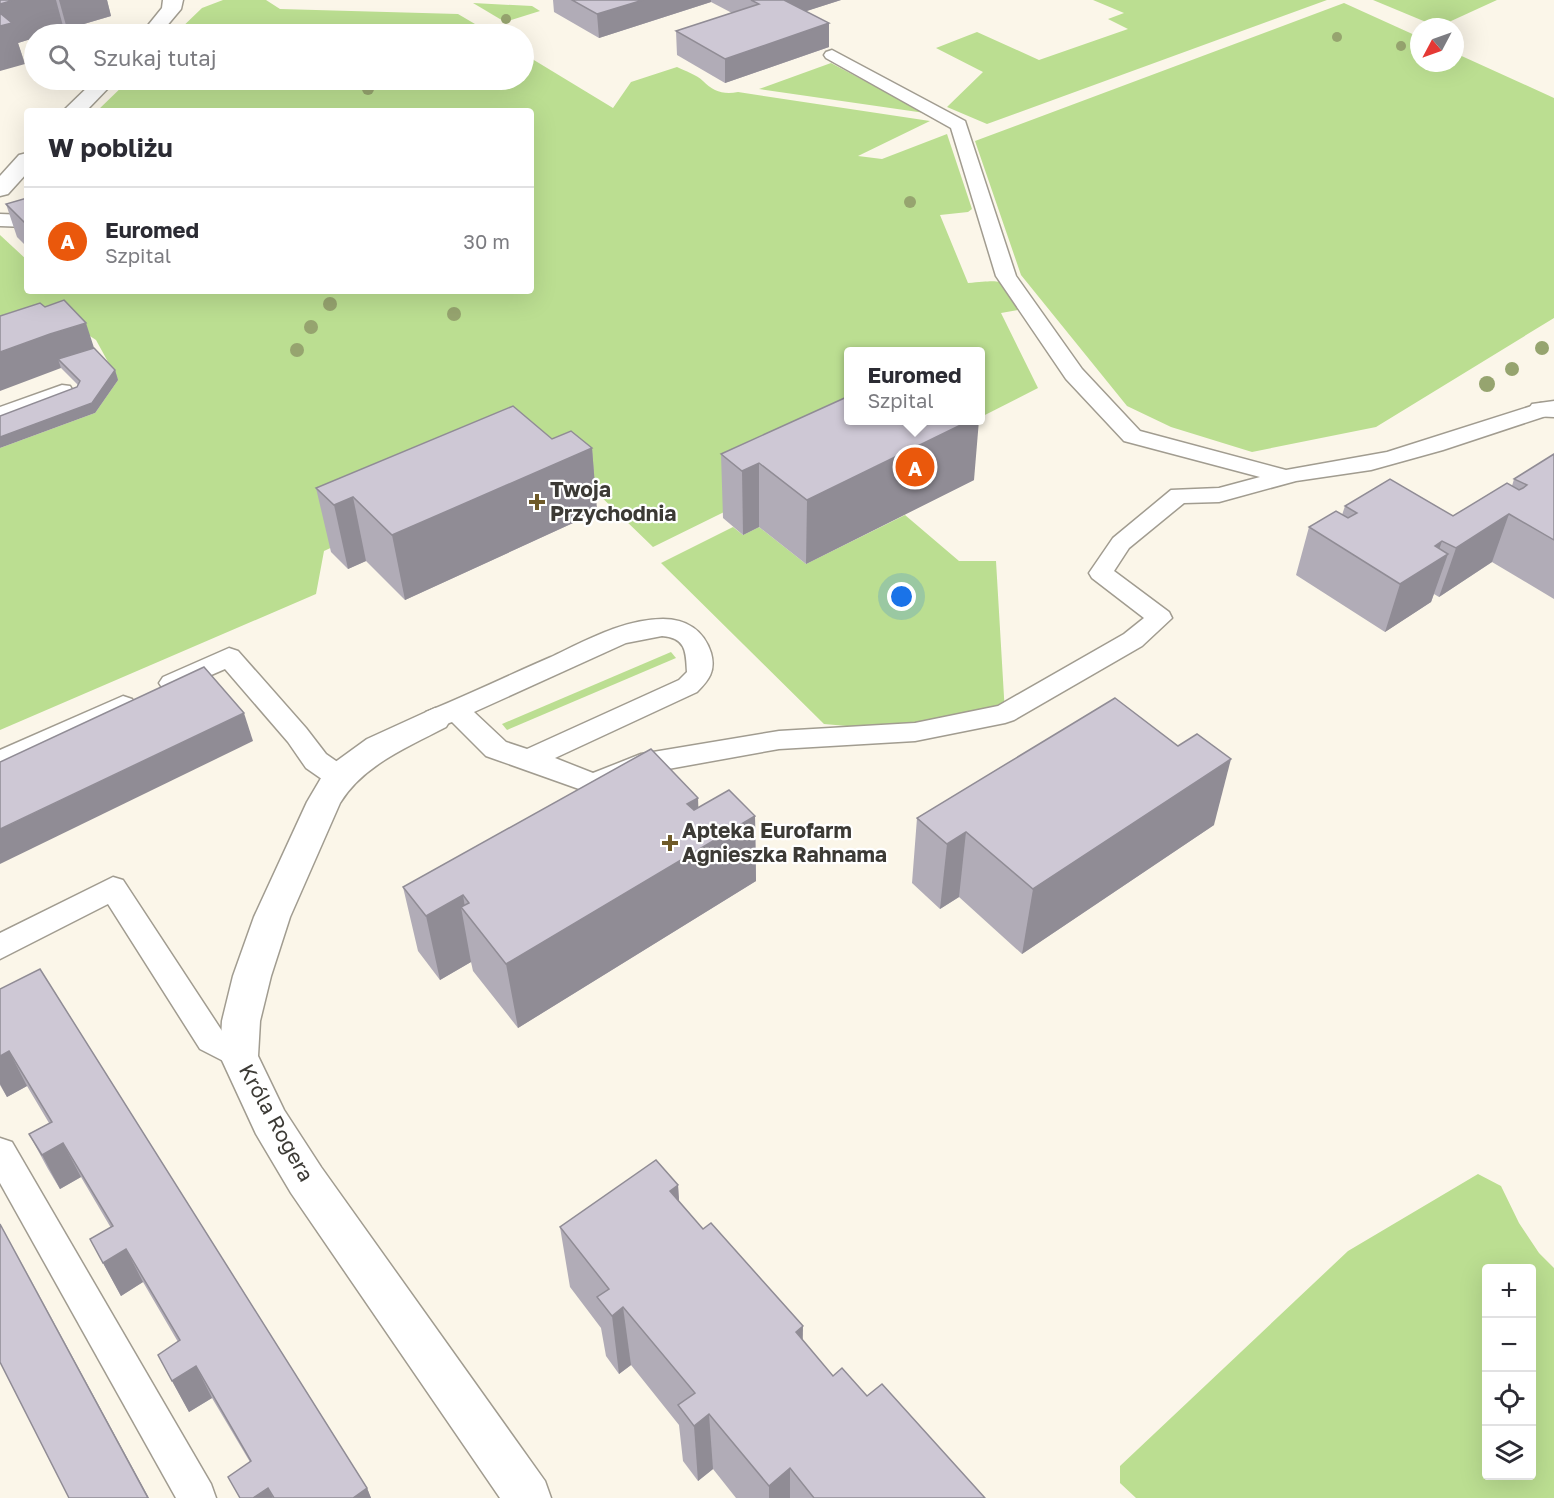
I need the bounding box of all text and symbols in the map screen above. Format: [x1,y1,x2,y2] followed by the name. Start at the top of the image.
[1410,18,1464,72] north arrow
[24,24,534,90] search box
[45,41,78,74] icon: search
[93,44,217,71] text: Szukaj tutaj
[48,132,173,163] text: W pobliżu
[105,216,199,243] text: Euromed
[60,229,75,253] text: A
[463,229,510,253] text: 30 m
[105,243,171,267] text: Szpital
[844,347,985,425] popup
[867,361,962,388] text: Euromed
[867,388,934,412] text: Szpital
[896,444,934,490] pin: A
[550,476,676,526] place label: Twoja Przychodnia
[528,493,546,511] marker: Twoja Przychodnia
[887,582,916,611] your location
[682,817,887,867] place label: Apteka Eurofarm Agnieszka Rahnama
[663,836,677,850] marker: Apteka Eurofarm Agnieszka Rahnama
[234,1059,320,1186] street label: Króla Rogera
[1482,1264,1536,1480] map controls
[1482,1264,1536,1318] button: +
[1482,1318,1536,1372] button: −
[1482,1372,1536,1426] button: locate
[1482,1426,1536,1480] button: layers

